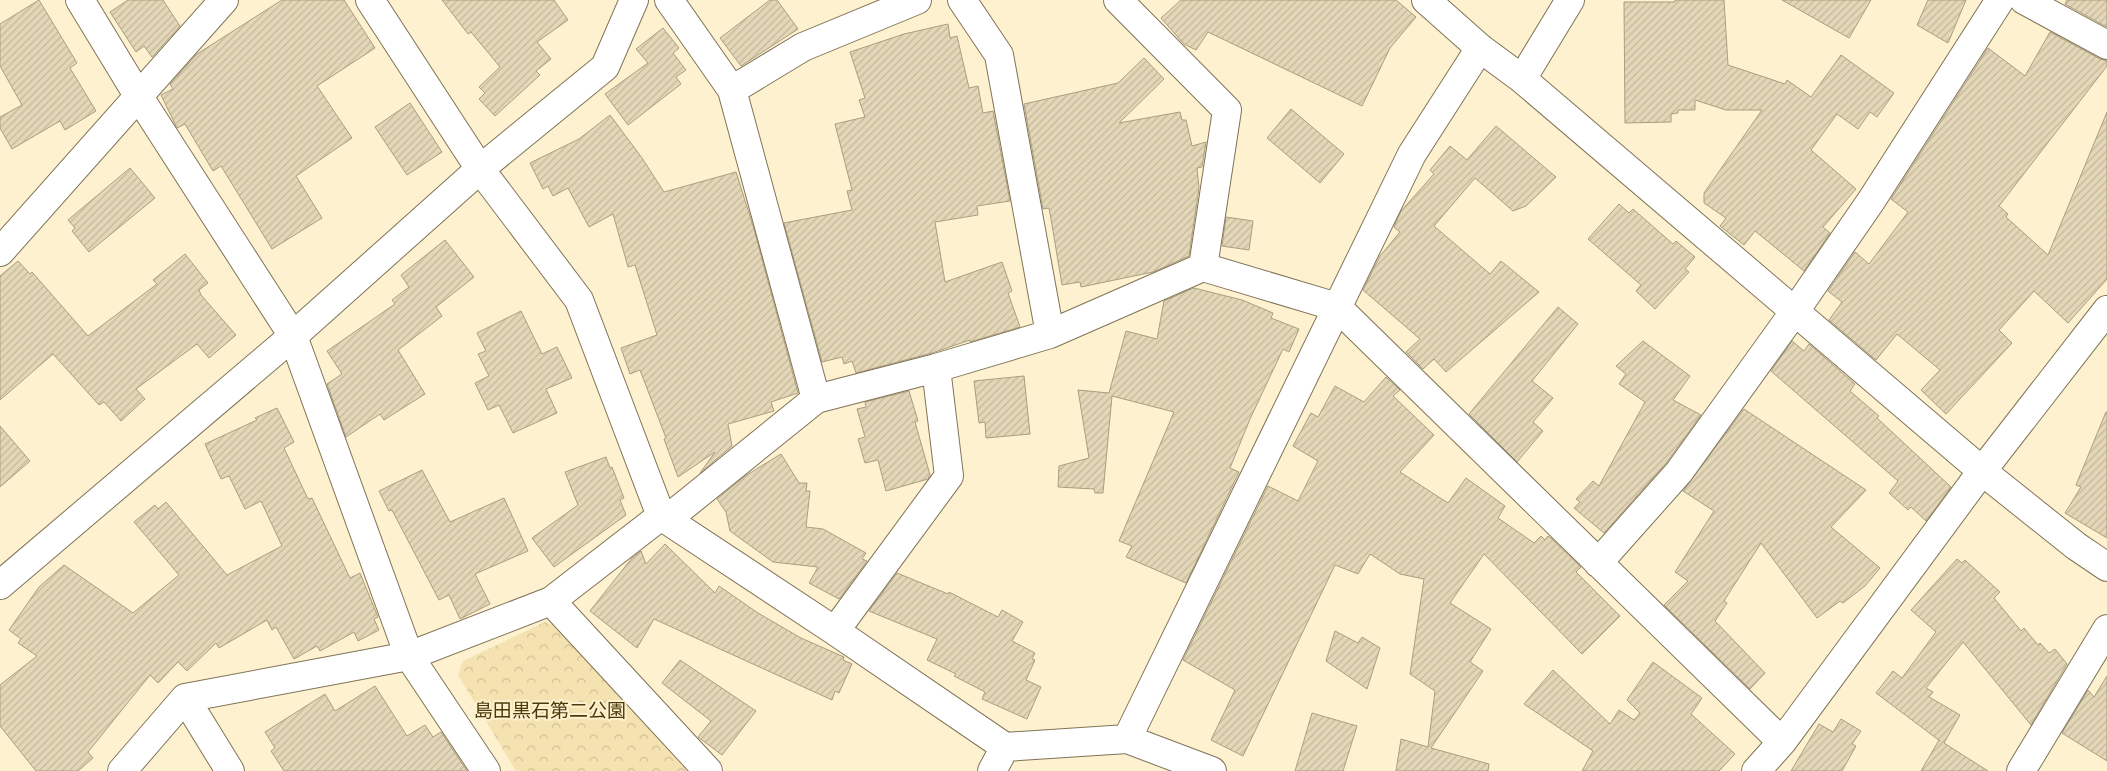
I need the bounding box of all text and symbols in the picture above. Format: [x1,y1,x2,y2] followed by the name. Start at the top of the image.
[474,698,626,721] park label: 島田黒石第二公園

